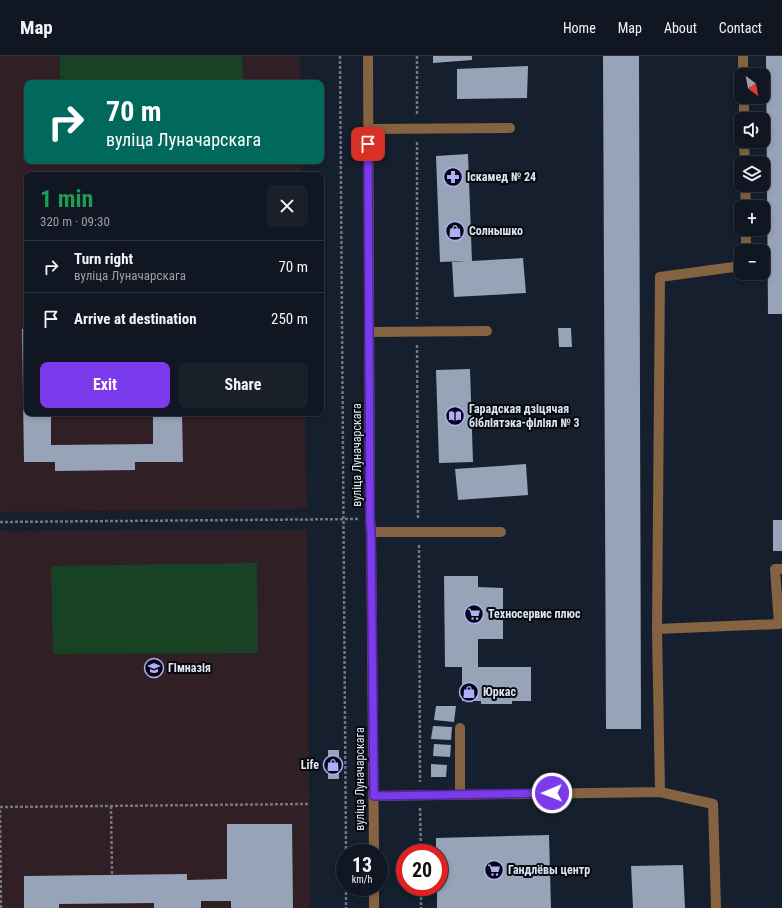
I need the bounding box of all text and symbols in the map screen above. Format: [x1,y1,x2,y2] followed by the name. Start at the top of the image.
[20,16,53,39] text: Map
[563,20,596,36] text: Home
[618,20,642,36] text: Map
[664,20,697,36] text: About
[719,20,762,36] text: Contact
[734,68,770,104] north arrow
[734,68,770,280] map controls
[106,95,162,128] text: 70 m
[40,96,92,148] icon: right
[734,112,770,148] button: sound
[351,127,385,161] pin
[106,129,261,150] text: вуліца Луначарскага
[357,133,379,155] icon: arrive
[734,156,770,192] button: layers
[442,166,464,188] pharmacy icon: Іскамед № 24
[467,170,536,184] place label: Іскамед № 24
[40,185,93,213] text: 1 min
[266,185,308,227] button: close
[734,200,770,236] button: +
[40,214,110,229] text: 320 m · 09:30
[444,220,466,242] shop icon: Солнышко
[469,224,523,238] place label: Солнышко
[734,244,770,280] button: −
[74,250,133,268] text: Turn right
[40,256,62,278] icon: right
[278,258,308,276] text: 70 m
[74,268,186,283] text: вуліца Луначарскага
[40,308,62,330] icon: arrive
[74,310,197,328] text: Arrive at destination
[271,310,308,328] text: 250 m
[40,362,170,408] button: Exit
[178,362,308,408] button: Share
[469,402,580,430] place label: Гарадская дзіцячая бібліятэка-філіял № 3
[350,403,364,507] street label: вуліца Луначарскага
[444,405,466,427] library icon: Гарадская дзіцячая бібліятэка-філіял № 3
[463,603,485,625] supermarket icon: Техносервис плюс
[488,607,581,621] place label: Техносервис плюс
[143,657,165,679] school or university icon: Гімназія
[168,661,211,675] place label: Гімназія
[458,681,480,703] shop icon: Юркас
[483,685,516,699] place label: Юркас
[353,727,367,831] street label: вуліца Луначарскага
[322,754,344,776] shop icon: Life
[301,758,319,772] place label: Life
[531,772,573,814] position arrow
[396,844,448,896] speed limit sign: 20
[352,853,372,877] text: 13
[483,859,505,881] supermarket icon: Гандлёвы центр
[508,863,590,877] place label: Гандлёвы центр
[352,874,372,885] text: km/h

